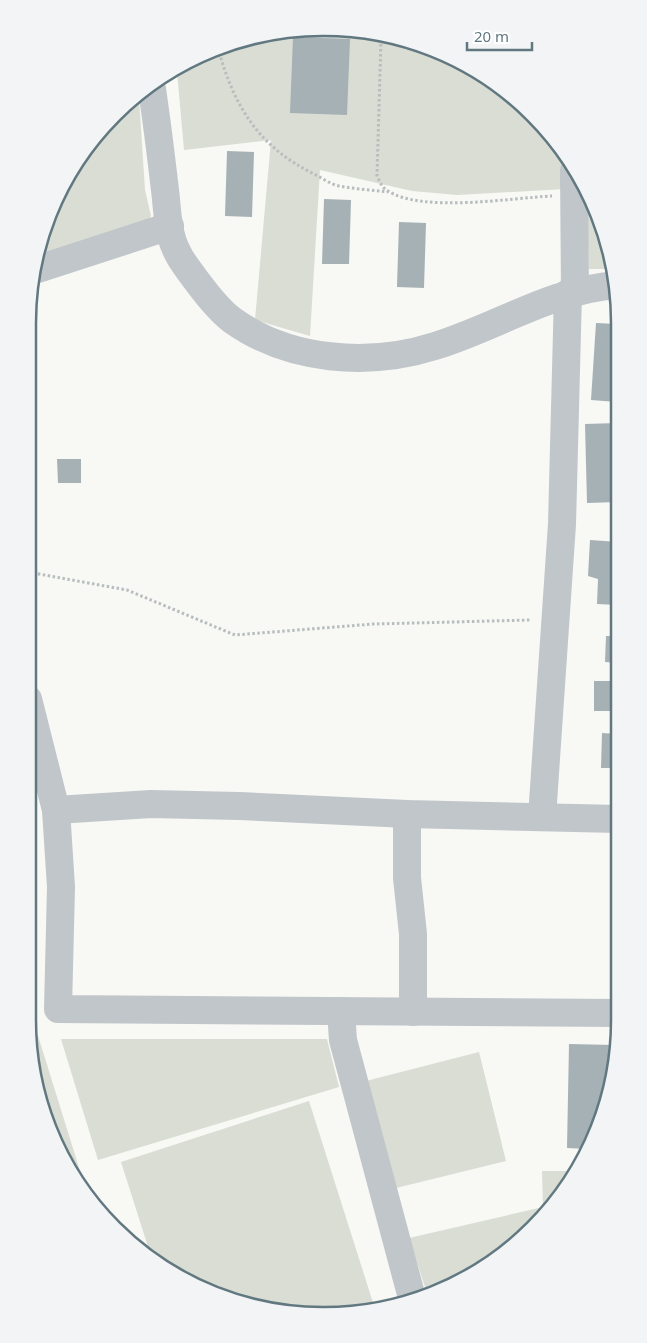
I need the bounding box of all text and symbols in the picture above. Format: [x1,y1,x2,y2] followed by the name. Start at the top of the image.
[467,20,532,52] scale bar
[474,26,509,46] text: 20 m

